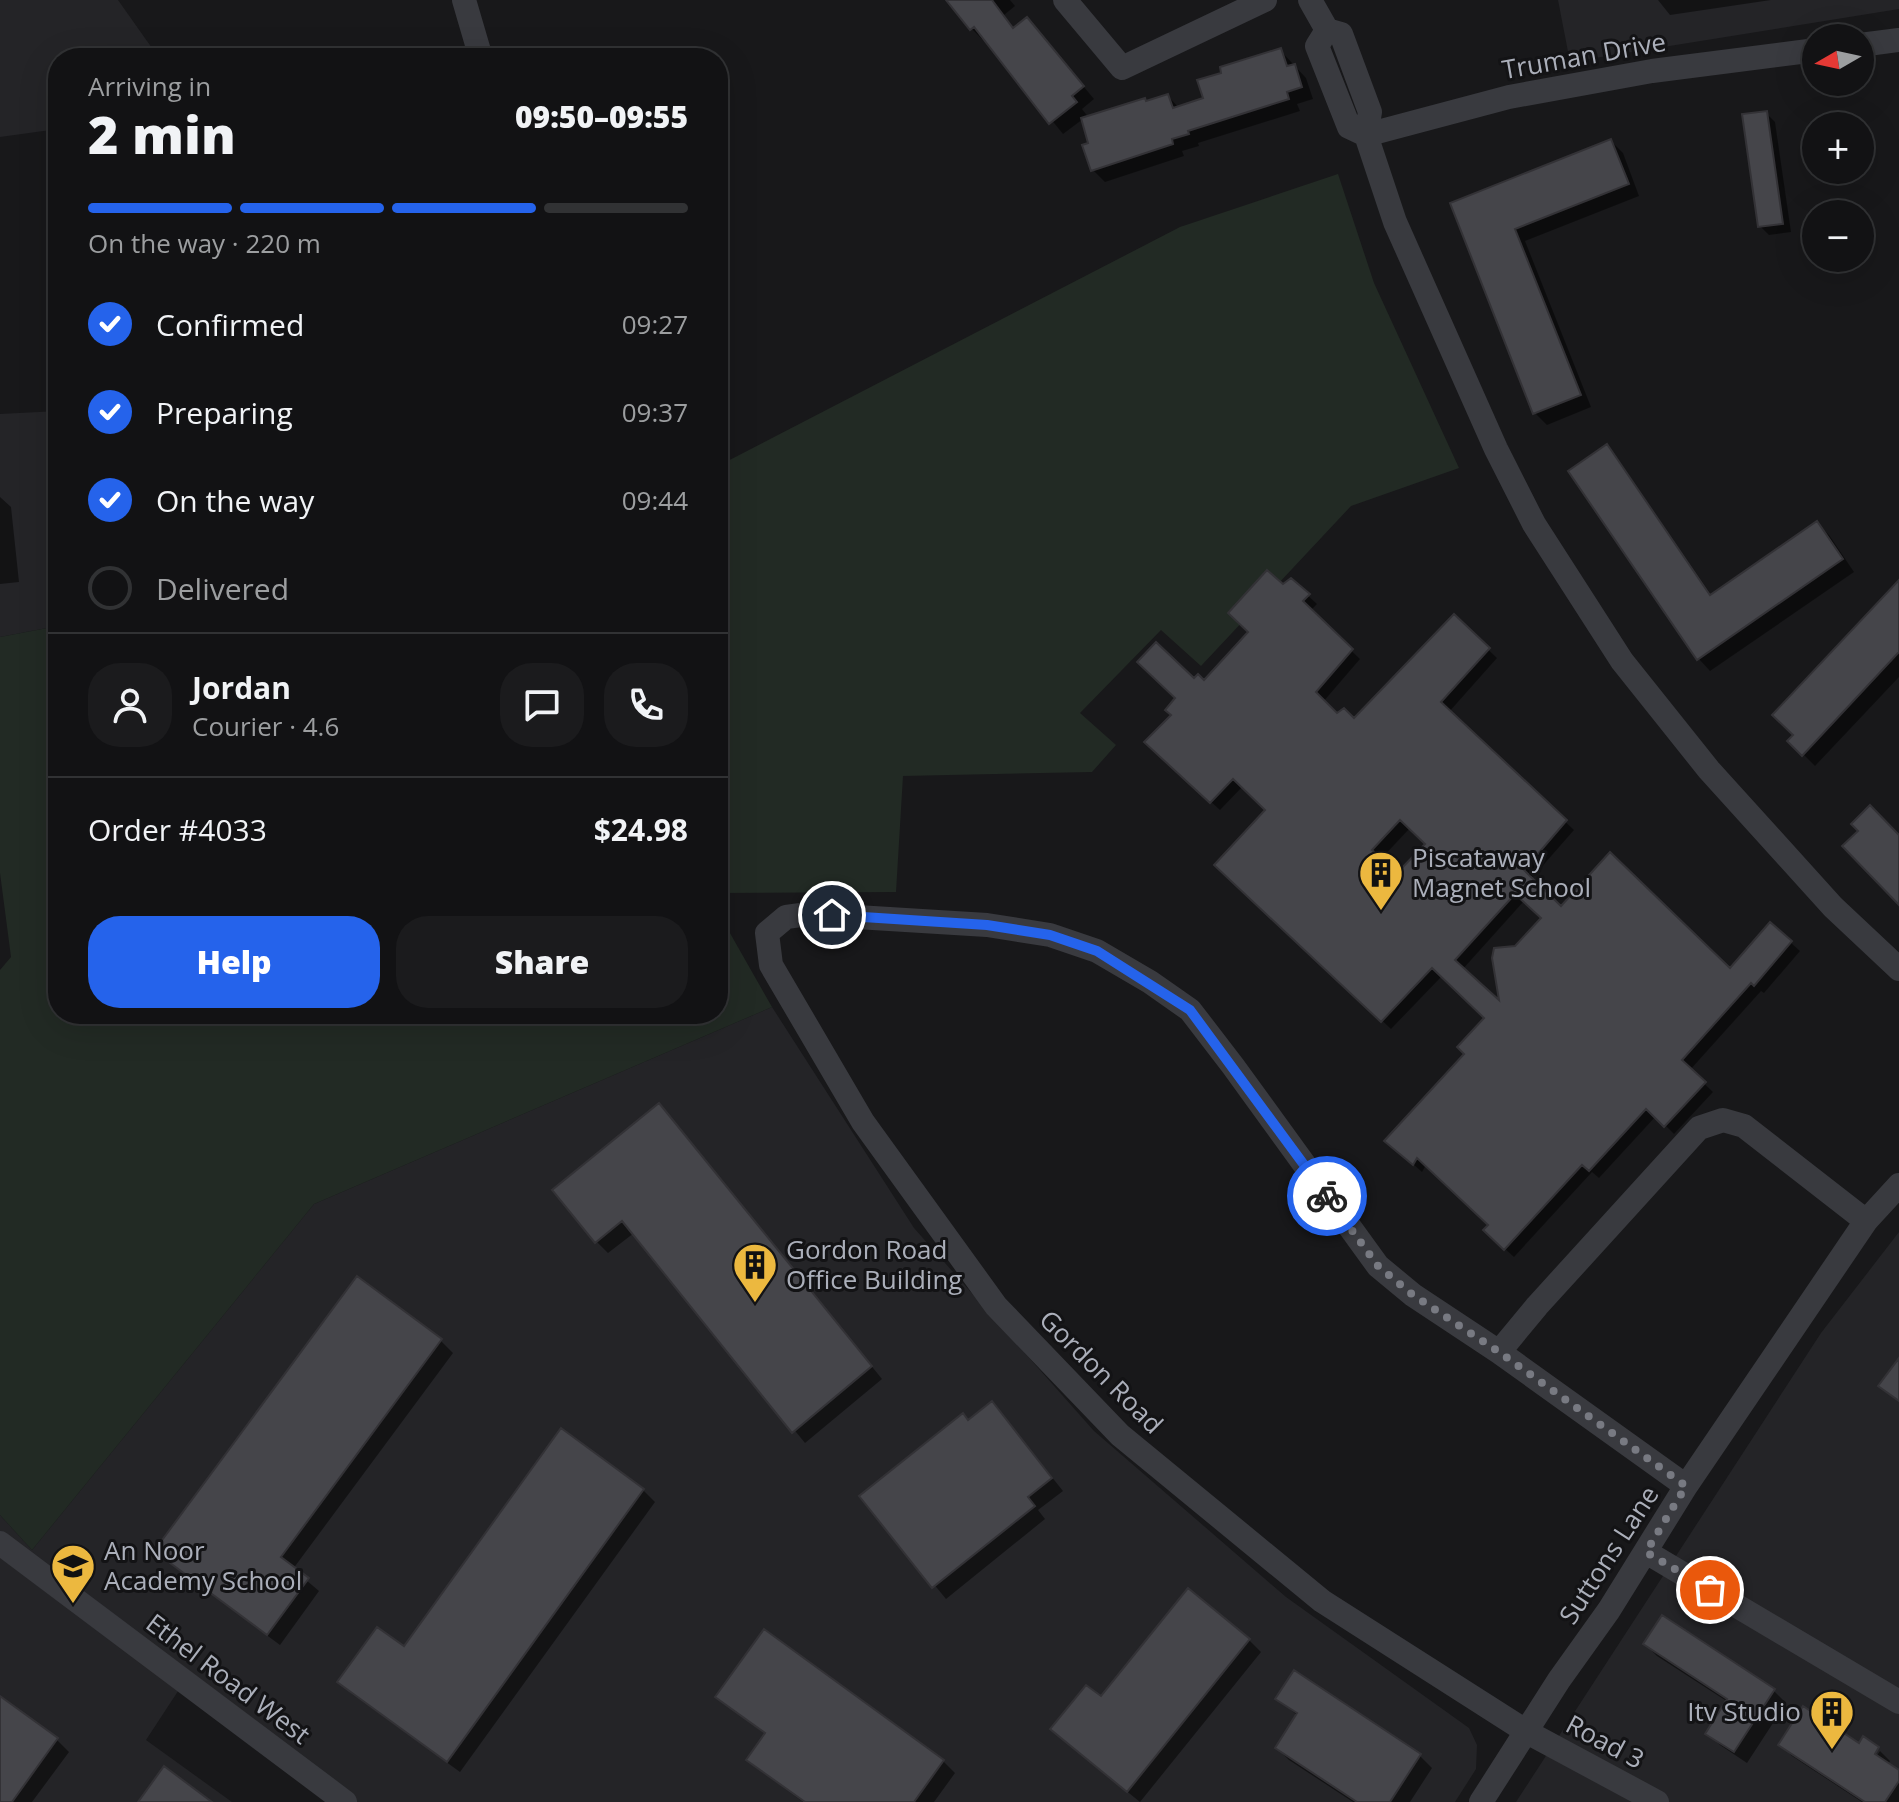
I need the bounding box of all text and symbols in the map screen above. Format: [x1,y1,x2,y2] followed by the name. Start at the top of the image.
[1499,23,1669,87] street label: Truman Drive
[1802,24,1874,96] north arrow
[1802,24,1874,272] map controls
[88,68,211,104] text: Arriving in
[515,96,688,137] text: 09:50–09:55
[88,98,236,169] text: 2 min
[1802,112,1874,184] button: +
[1802,200,1874,272] button: −
[88,225,321,261] text: On the way · 220 m
[88,302,132,346] icon: check
[156,304,304,345] text: Confirmed
[622,306,688,342] text: 09:27
[88,390,132,434] icon: check
[156,392,293,433] text: Preparing
[622,394,688,430] text: 09:37
[88,478,132,522] icon: check
[156,480,314,521] text: On the way
[622,482,688,518] text: 09:44
[156,568,289,609] text: Delivered
[88,663,172,747] button: person
[500,663,584,747] button: chat
[604,663,688,747] button: phone
[192,667,291,708] text: Jordan
[192,708,339,744] text: Courier · 4.6
[88,809,267,850] text: Order #4033
[594,809,688,850] text: $24.98
[1412,839,1591,905] place label: Piscataway Magnet School
[1357,849,1405,912] building icon: Piscataway Magnet School
[798,881,866,949] pin
[810,893,854,937] icon: home
[88,916,380,1008] button: Help
[396,916,688,1008] button: Share
[1287,1156,1367,1236] courier
[1305,1174,1349,1218] icon: bike
[786,1231,962,1297] place label: Gordon Road Office Building
[731,1241,779,1304] building icon: Gordon Road Office Building
[1032,1301,1172,1441] street label: Gordon Road
[1550,1478,1666,1631] street label: Suttons Lane
[104,1532,302,1598] place label: An Noor Academy School
[49,1542,97,1605] school or university icon: An Noor Academy School
[1676,1556,1744,1624] pin
[1688,1568,1732,1612] icon: bag
[139,1605,318,1752] street label: Ethel Road West
[1808,1688,1856,1751] building icon: Itv Studio
[1687,1693,1801,1729] place label: Itv Studio
[1560,1706,1651,1777] street label: Road 3

